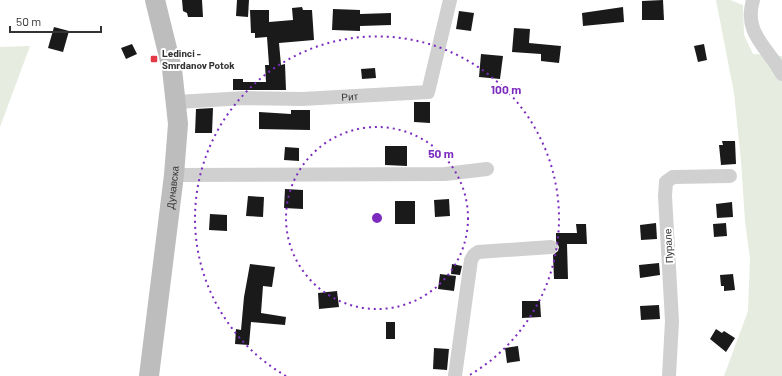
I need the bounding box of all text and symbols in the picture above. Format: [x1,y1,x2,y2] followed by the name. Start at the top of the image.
[10,8,101,34] scale bar
[16,14,41,28] text: 50 m
[162,47,235,71] place label: Ledinci - Smrdanov Potok
[149,54,159,64] marker: Ledinci - Smrdanov Potok
[491,82,521,96] text: 100 m
[341,90,359,103] street label: Рит
[428,146,454,160] text: 50 m
[164,165,181,210] street label: Дунавска
[370,211,384,225] centre of rings
[661,228,675,264] street label: Пурале

